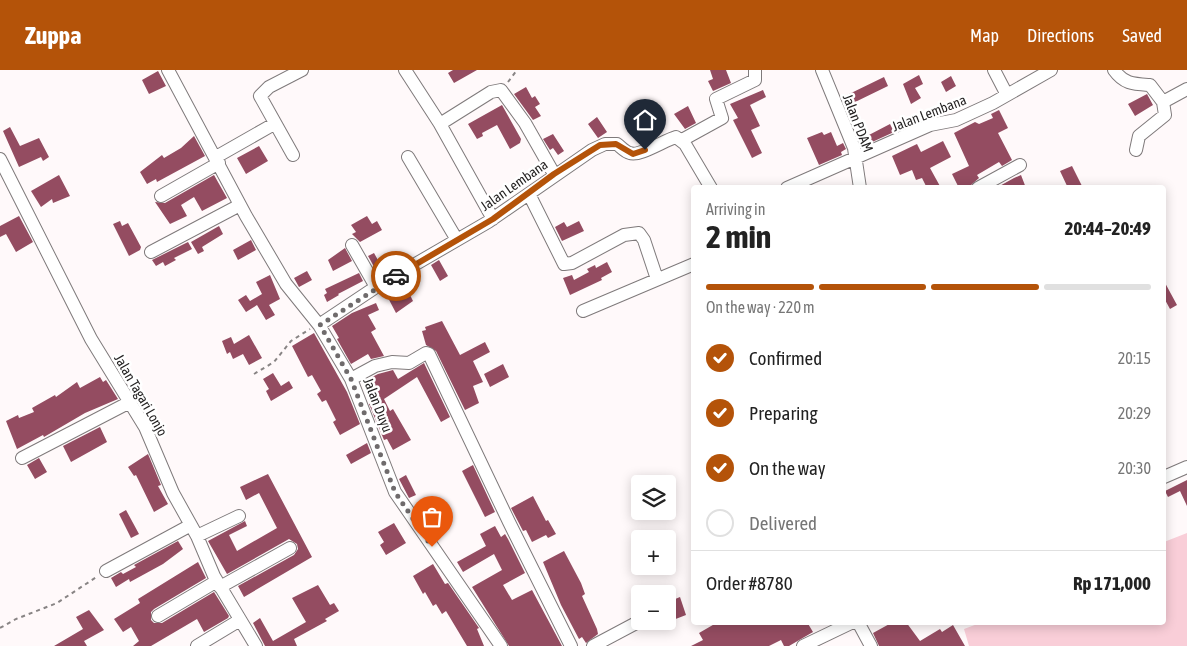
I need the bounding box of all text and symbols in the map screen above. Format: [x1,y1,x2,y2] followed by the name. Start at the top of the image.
[25,22,81,49] text: Zuppa
[970,25,999,46] text: Map
[1027,25,1094,46] text: Directions
[1122,25,1162,46] text: Saved
[840,92,876,154] street label: Jalan PDAM
[890,92,968,134] street label: Jalan Lembana
[624,99,666,150] pin
[631,106,659,134] icon: home
[477,156,551,214] street label: Jalan Lembana
[706,200,766,218] text: Arriving in
[1064,217,1151,239] text: 20:44–20:49
[706,218,771,255] text: 2 min
[371,251,421,301] courier
[382,262,410,290] icon: car
[706,298,815,316] text: On the way · 220 m
[706,344,734,372] icon: check
[749,347,822,369] text: Confirmed
[1118,349,1151,367] text: 20:15
[111,351,171,439] street label: Jalan Tagari Lonjo
[360,375,396,435] street label: Jalan Duyu
[706,399,734,427] icon: check
[749,402,818,424] text: Preparing
[1118,404,1151,422] text: 20:29
[706,454,734,482] icon: check
[749,457,826,479] text: On the way
[1118,459,1151,477] text: 20:30
[631,475,676,630] map controls
[631,475,676,520] button: layers
[411,496,453,547] pin
[418,503,446,531] icon: bag
[749,512,817,534] text: Delivered
[631,530,676,575] button: +
[706,572,793,594] text: Order #8780
[1073,572,1151,594] text: Rp 171,000
[631,585,676,630] button: −

